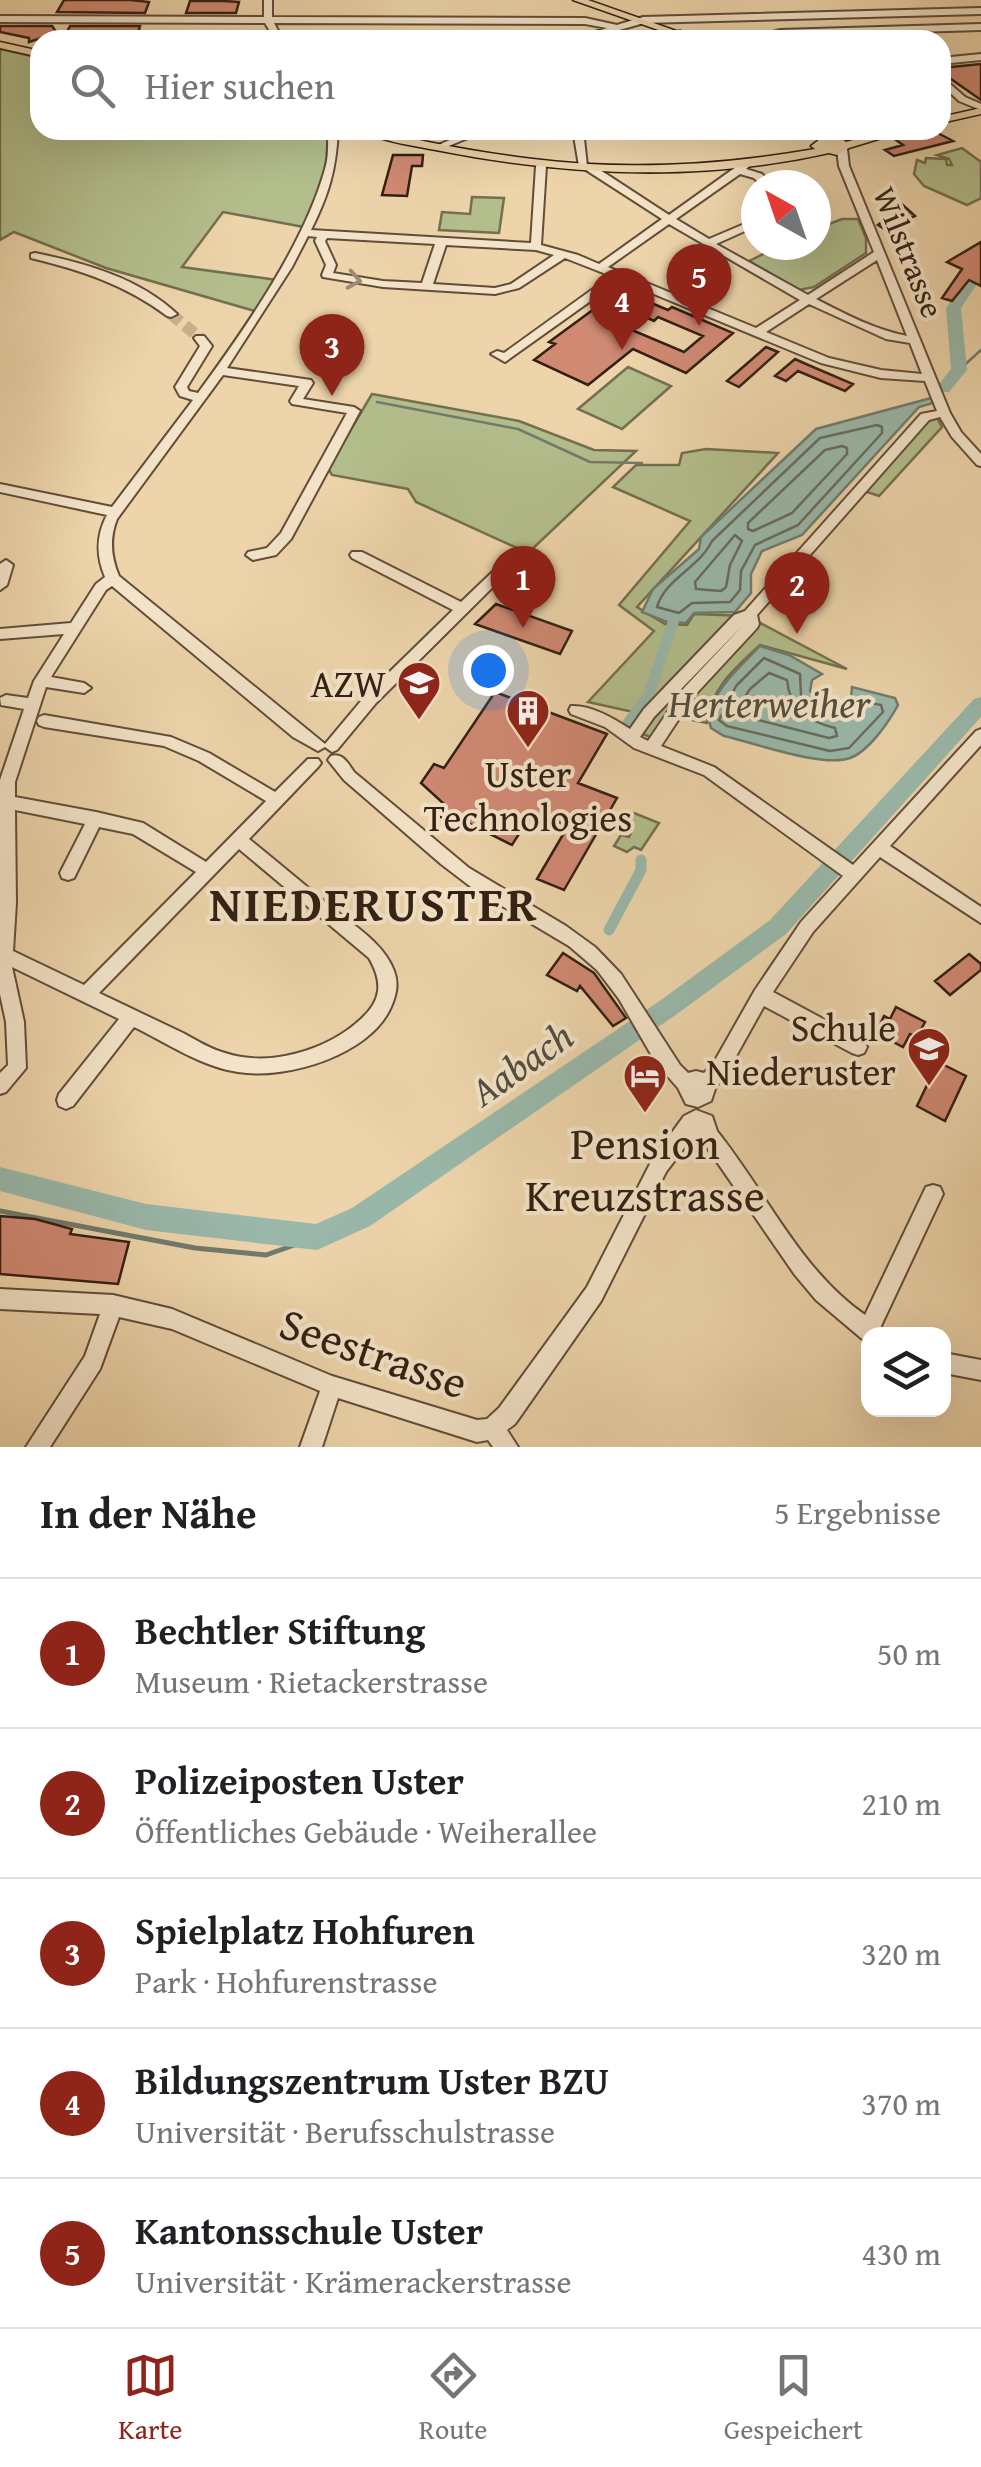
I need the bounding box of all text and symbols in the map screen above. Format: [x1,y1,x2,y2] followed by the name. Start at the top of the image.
[30,30,951,140] search box
[145,57,335,113] text: Hier suchen
[65,58,120,113] icon: search
[741,170,831,260] north arrow
[861,179,957,325] street label: Wilstrasse
[666,244,732,326] pin: 5
[590,268,654,350] pin: 4
[346,269,362,290] one-way arrow
[300,314,364,396] pin: 3
[490,546,556,628] pin: 1
[764,552,830,634] pin: 2
[463,645,514,696] your location
[311,655,386,711] place label: AZW
[396,660,442,721] school or university icon: AZW
[667,673,871,732] water label: Herterweiher
[505,688,551,749] building icon: Uster Technologies
[424,745,632,845] place label: Uster Technologies
[209,868,539,939] district label: NIEDERUSTER
[706,999,896,1099] place label: Schule Niederuster
[456,1006,585,1121] water label: Aabach
[906,1026,952,1087] school or university icon: Schule Niederuster
[622,1053,668,1114] hotel icon: Pension Kreuzstrasse
[525,1110,765,1227] place label: Pension Kreuzstrasse
[272,1290,476,1414] street label: Seestrasse
[861,1327,951,1417] map controls
[861,1327,951,1417] button: layers
[40,1482,257,1543] text: In der Nähe
[774,1489,941,1536] text: 5 Ergebnisse
[135,1602,425,1658] text: Bechtler Stiftung
[64,1630,81,1677] text: 1
[877,1630,941,1677] text: 50 m
[135,1658,488,1705] text: Museum · Rietackerstrasse
[135,1752,464,1808] text: Polizeiposten Uster
[64,1780,81,1827] text: 2
[862,1780,941,1827] text: 210 m
[135,1808,597,1855] text: Öffentliches Gebäude · Weiherallee
[135,1902,475,1958] text: Spielplatz Hohfuren
[64,1930,81,1977] text: 3
[862,1930,941,1977] text: 320 m
[135,1958,437,2005] text: Park · Hohfurenstrasse
[135,2052,609,2108] text: Bildungszentrum Uster BZU
[64,2080,81,2127] text: 4
[862,2080,941,2127] text: 370 m
[135,2108,555,2155] text: Universität · Berufsschulstrasse
[135,2202,483,2258] text: Kantonsschule Uster
[64,2230,81,2277] text: 5
[862,2230,941,2277] text: 430 m
[135,2258,572,2305] text: Universität · Krämerackerstrasse
[118,2348,183,2449] tab: Karte
[419,2348,487,2449] tab: Route
[724,2348,863,2449] tab: Gespeichert

